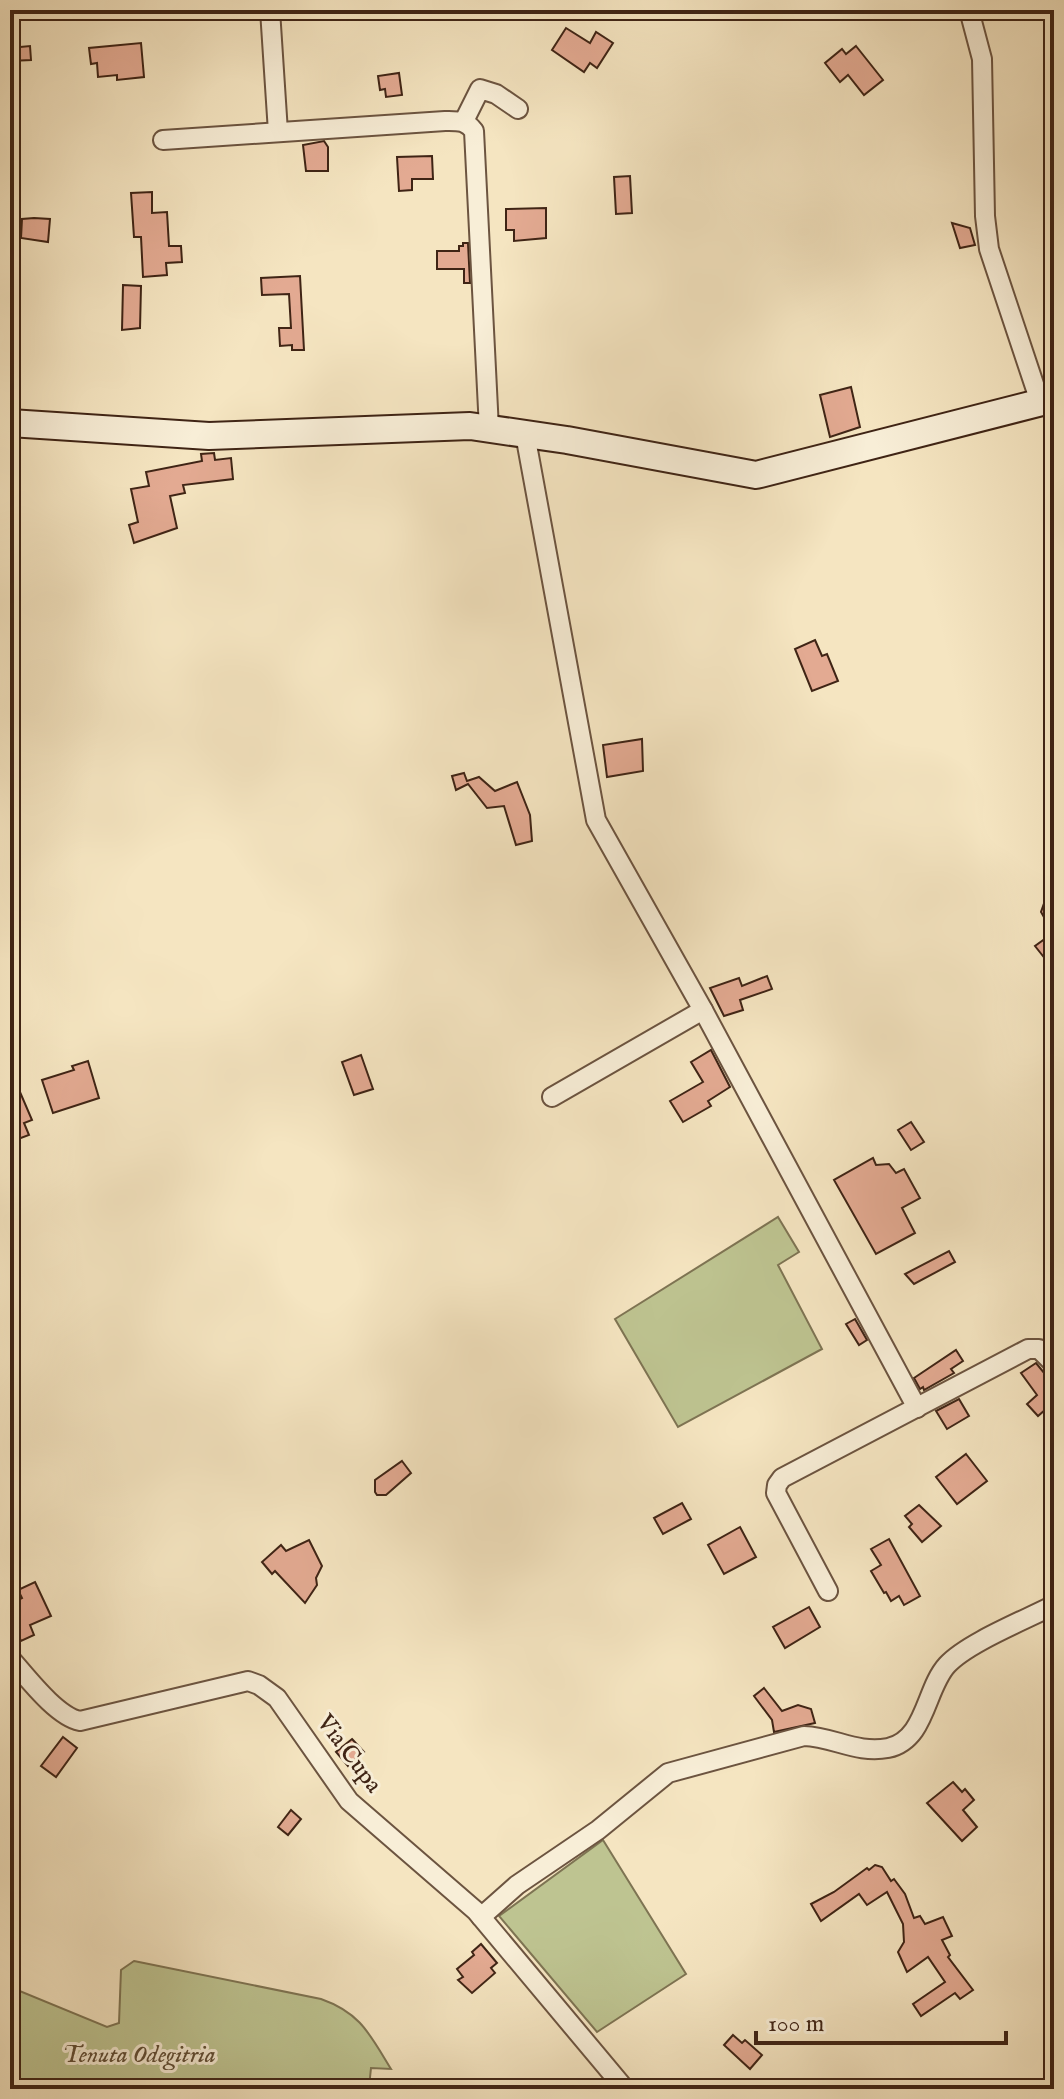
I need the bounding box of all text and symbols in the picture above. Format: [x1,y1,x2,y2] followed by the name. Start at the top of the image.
[309,1708,389,1800] street label: Via Cupa
[756,1995,1006,2045] scale bar
[768,2009,824,2040] text: 100 m
[62,2040,216,2071] park label: Tenuta Odegitria

